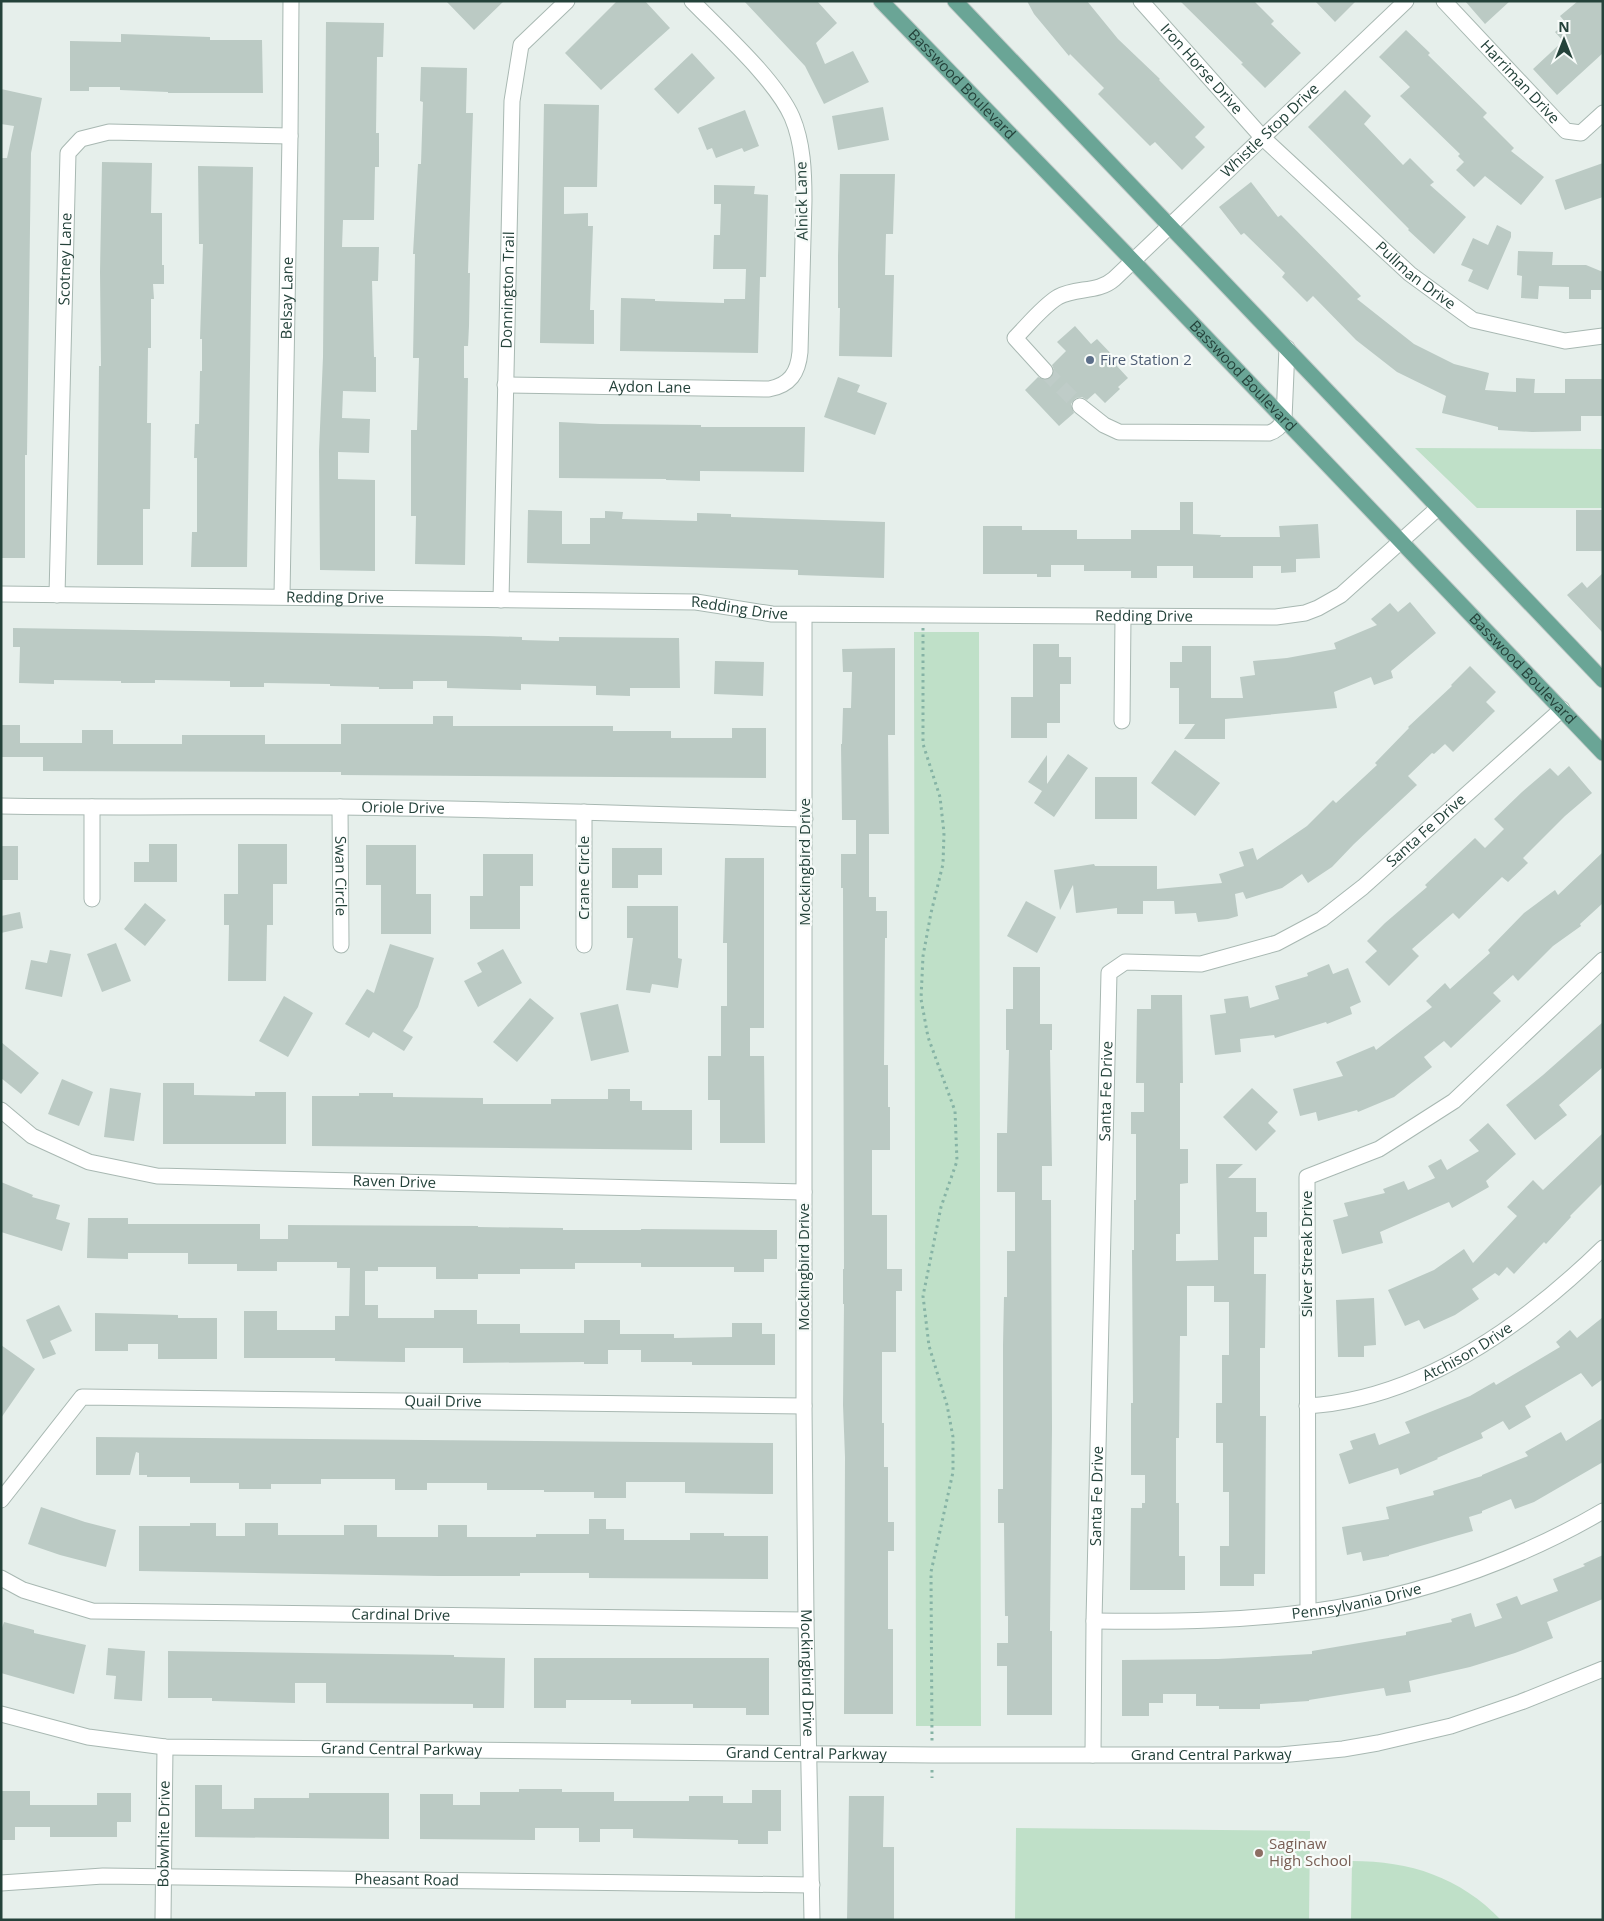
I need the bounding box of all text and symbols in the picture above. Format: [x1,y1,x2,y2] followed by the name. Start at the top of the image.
[1539,15,1589,65] north arrow
[1558,17,1570,36] text: N
[1157,19,1248,118] street label: Iron Horse Drive
[904,24,1021,143] street label: Basswood Boulevard
[1477,35,1565,127] street label: Harriman Drive
[1216,78,1323,181] street label: Whistle Stop Drive
[790,161,812,241] street label: Alnick Lane
[53,212,76,306] street label: Scotney Lane
[496,231,518,349] street label: Donnington Trail
[1372,236,1460,313] street label: Pullman Drive
[275,257,297,340] street label: Belsay Lane
[1186,315,1301,435] street label: Basswood Boulevard
[1100,349,1192,369] place label: Fire Station 2
[1084,354,1096,366] marker: Fire Station 2
[609,376,691,397] street label: Aydon Lane
[286,586,384,607] street label: Redding Drive
[691,591,788,623] street label: Redding Drive
[1095,605,1193,626] street label: Redding Drive
[1465,608,1581,728] street label: Basswood Boulevard
[1381,789,1469,871] street label: Santa Fe Drive
[361,796,445,818] street label: Oriole Drive
[794,798,814,926] street label: Mockingbird Drive
[331,836,352,916] street label: Swan Circle
[573,836,593,920] street label: Crane Circle
[1094,1041,1116,1141] street label: Santa Fe Drive
[352,1170,436,1192] street label: Raven Drive
[1296,1191,1316,1317] street label: Silver Streak Drive
[793,1203,813,1331] street label: Mockingbird Drive
[1419,1317,1516,1385] street label: Atchison Drive
[404,1390,482,1411] street label: Quail Drive
[1085,1446,1107,1546] street label: Santa Fe Drive
[1290,1578,1424,1623] street label: Pennsylvania Drive
[351,1603,450,1625] street label: Cardinal Drive
[797,1609,819,1737] street label: Mockingbird Drive
[321,1738,483,1759] street label: Grand Central Parkway
[726,1742,888,1764] street label: Grand Central Parkway
[1131,1743,1293,1764] street label: Grand Central Parkway
[152,1780,174,1888] street label: Bobwhite Drive
[1269,1833,1352,1870] place label: Saginaw High School
[1253,1847,1265,1859] marker: Saginaw High School
[354,1868,459,1890] street label: Pheasant Road

